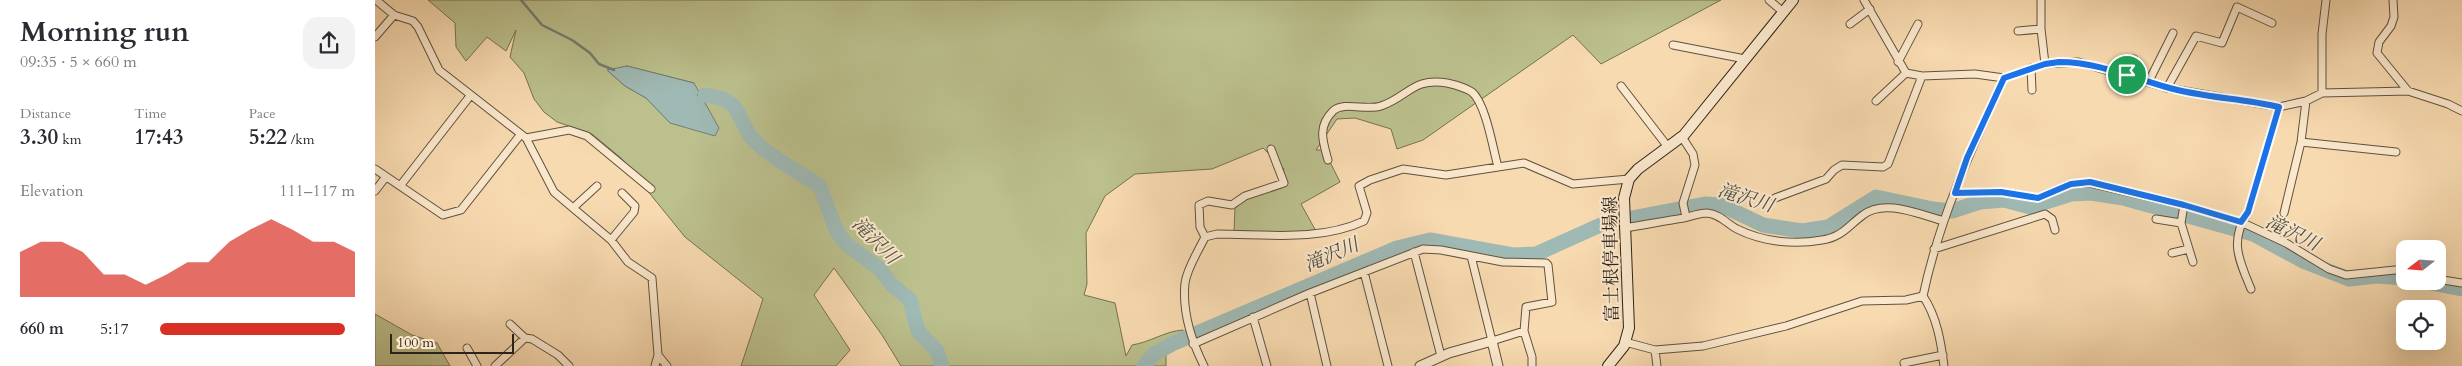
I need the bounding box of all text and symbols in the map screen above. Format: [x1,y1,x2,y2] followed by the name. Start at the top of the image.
[20,13,189,51] text: Morning run
[303,17,355,69] button: share
[20,51,137,73] text: 09:35 · 5 × 660 m
[2106,54,2148,96] pin
[2113,61,2141,89] icon: arrive
[20,104,71,123] text: Distance
[134,104,167,123] text: Time
[249,104,276,123] text: Pace
[20,123,58,152] text: 3.30
[134,123,183,152] text: 17:43
[249,123,287,152] text: 5:22
[58,130,81,149] text: km
[287,130,315,149] text: /km
[1715,177,1779,219] water label: 滝沢川
[20,180,84,202] text: Elevation
[279,180,355,202] text: 111–117 m
[1598,196,1625,322] street label: 富士根停車場線
[2261,209,2326,258] water label: 滝沢川
[846,211,906,271] water label: 滝沢川
[1300,231,1365,278] water label: 滝沢川
[2396,240,2446,290] north arrow
[2396,240,2446,350] map controls
[2396,300,2446,350] button: locate
[20,318,64,340] text: 660 m
[100,318,129,340] text: 5:17
[390,331,514,354] scale bar
[397,333,434,352] text: 100 m

